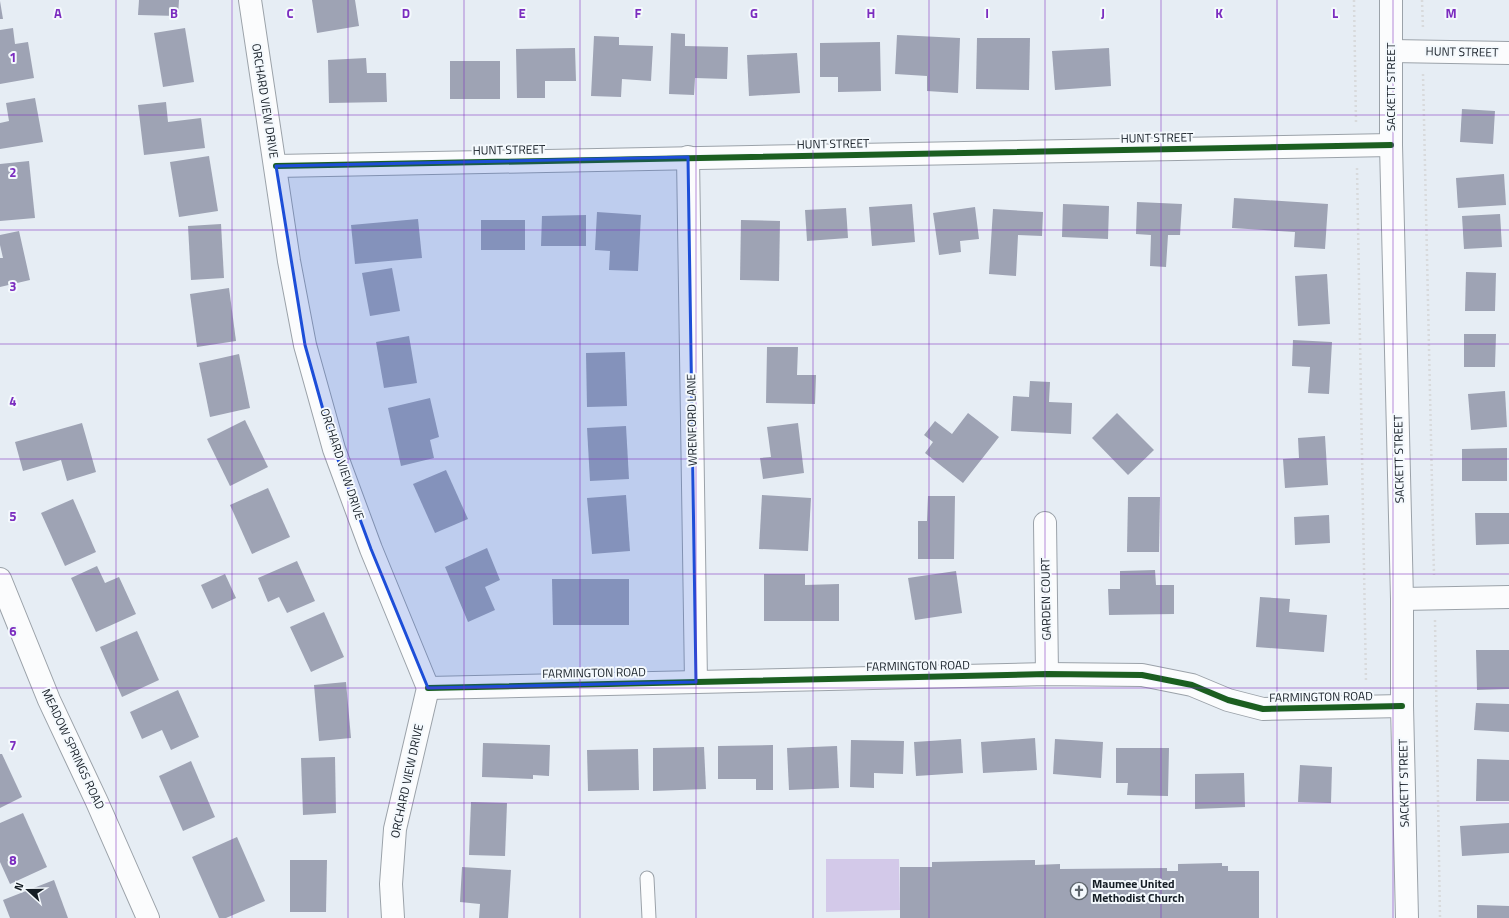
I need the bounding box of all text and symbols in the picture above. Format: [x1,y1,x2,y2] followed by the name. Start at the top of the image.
[54,3,62,23] text: A
[170,3,178,23] text: B
[286,3,294,23] text: C
[402,3,410,23] text: D
[518,3,526,23] text: E
[635,3,642,23] text: F
[750,3,758,23] text: G
[867,3,875,23] text: H
[985,3,989,23] text: I
[1101,3,1105,23] text: J
[1215,3,1223,23] text: K
[1332,3,1338,23] text: L
[1445,3,1457,23] text: M
[1426,41,1499,62] street label: HUNT STREET
[247,42,284,160] street label: ORCHARD VIEW DRIVE
[1381,42,1400,131] street label: SACKETT STREET
[9,47,17,67] text: 1
[1120,127,1194,148] street label: HUNT STREET
[796,133,870,154] street label: HUNT STREET
[472,139,546,160] street label: HUNT STREET
[9,162,17,182] text: 2
[9,276,17,296] text: 3
[681,373,702,466] street label: WRENFORD LANE
[9,391,17,411] text: 4
[315,406,370,522] street label: ORCHARD VIEW DRIVE
[1388,414,1409,503] street label: SACKETT STREET
[9,506,17,526] text: 5
[1035,557,1056,641] street label: GARDEN COURT
[9,621,17,641] text: 6
[866,655,970,676] street label: FARMINGTON ROAD
[542,662,646,683] street label: FARMINGTON ROAD
[37,685,110,813] street label: MEADOW SPRINGS ROAD
[1269,686,1373,707] street label: FARMINGTON ROAD
[385,722,428,840] street label: ORCHARD VIEW DRIVE
[9,735,17,755] text: 7
[1393,738,1414,827] street label: SACKETT STREET
[9,850,17,870] text: 8
[8,870,48,910] north arrow
[1092,874,1184,907] place label: Maumee United Methodist Church
[10,880,27,893] text: N
[1069,881,1089,901] church icon: Maumee United Methodist Church

